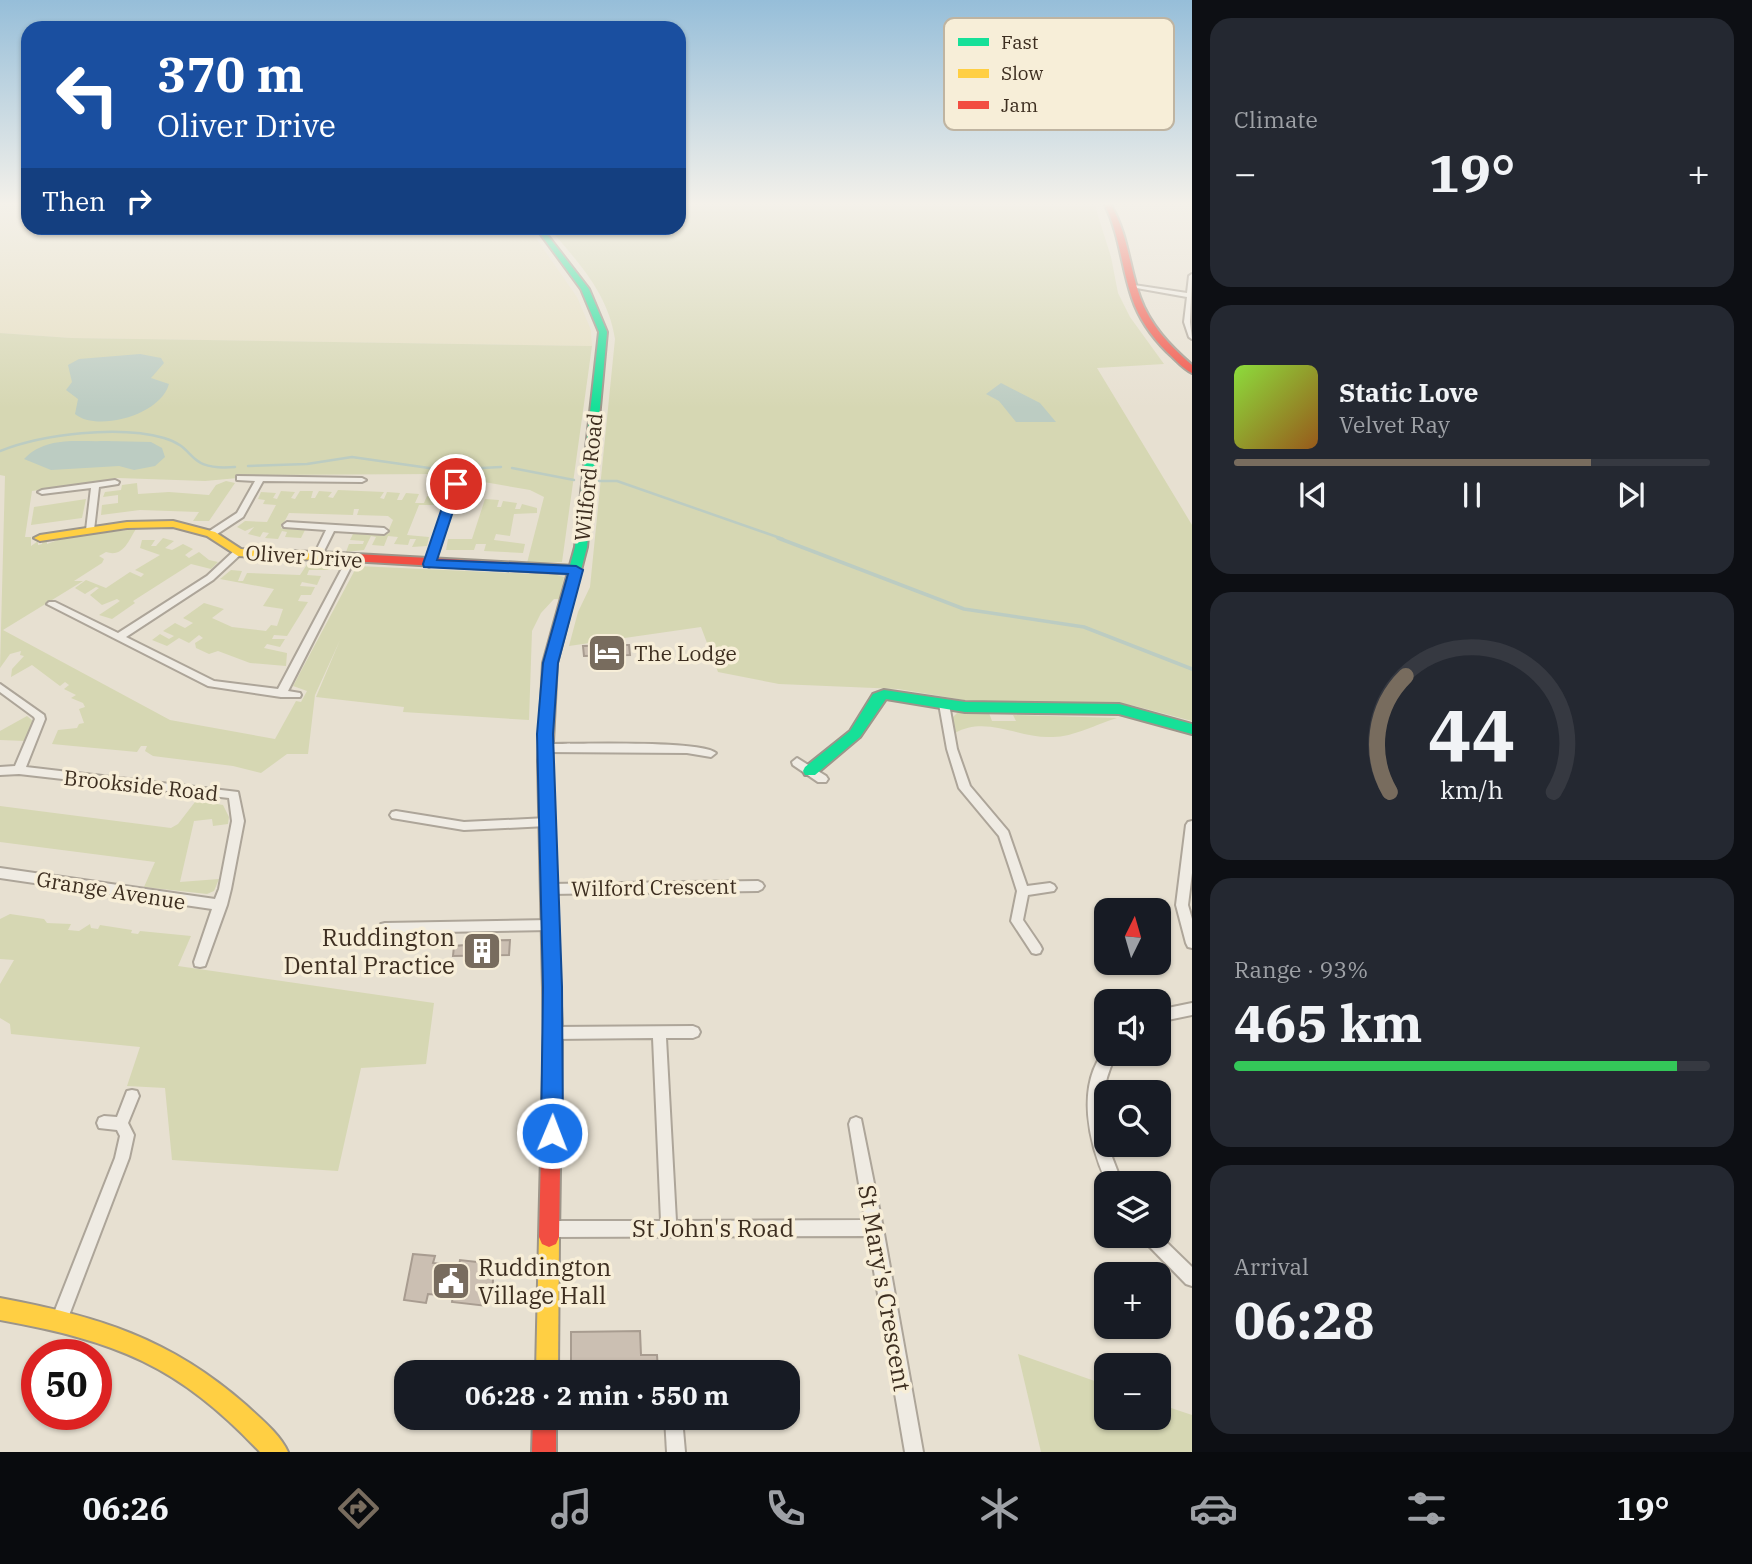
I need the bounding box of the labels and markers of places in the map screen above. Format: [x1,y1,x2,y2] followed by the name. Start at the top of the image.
[426,454,486,514] pin
[586,632,628,674] hotel icon: The Lodge
[634,639,737,667] place label: The Lodge
[284,921,455,981] place label: Ruddington Dental Practice
[461,930,503,972] building icon: Ruddington Dental Practice
[478,1251,611,1311] place label: Ruddington Village Hall
[430,1260,472,1302] public building icon: Ruddington Village Hall

